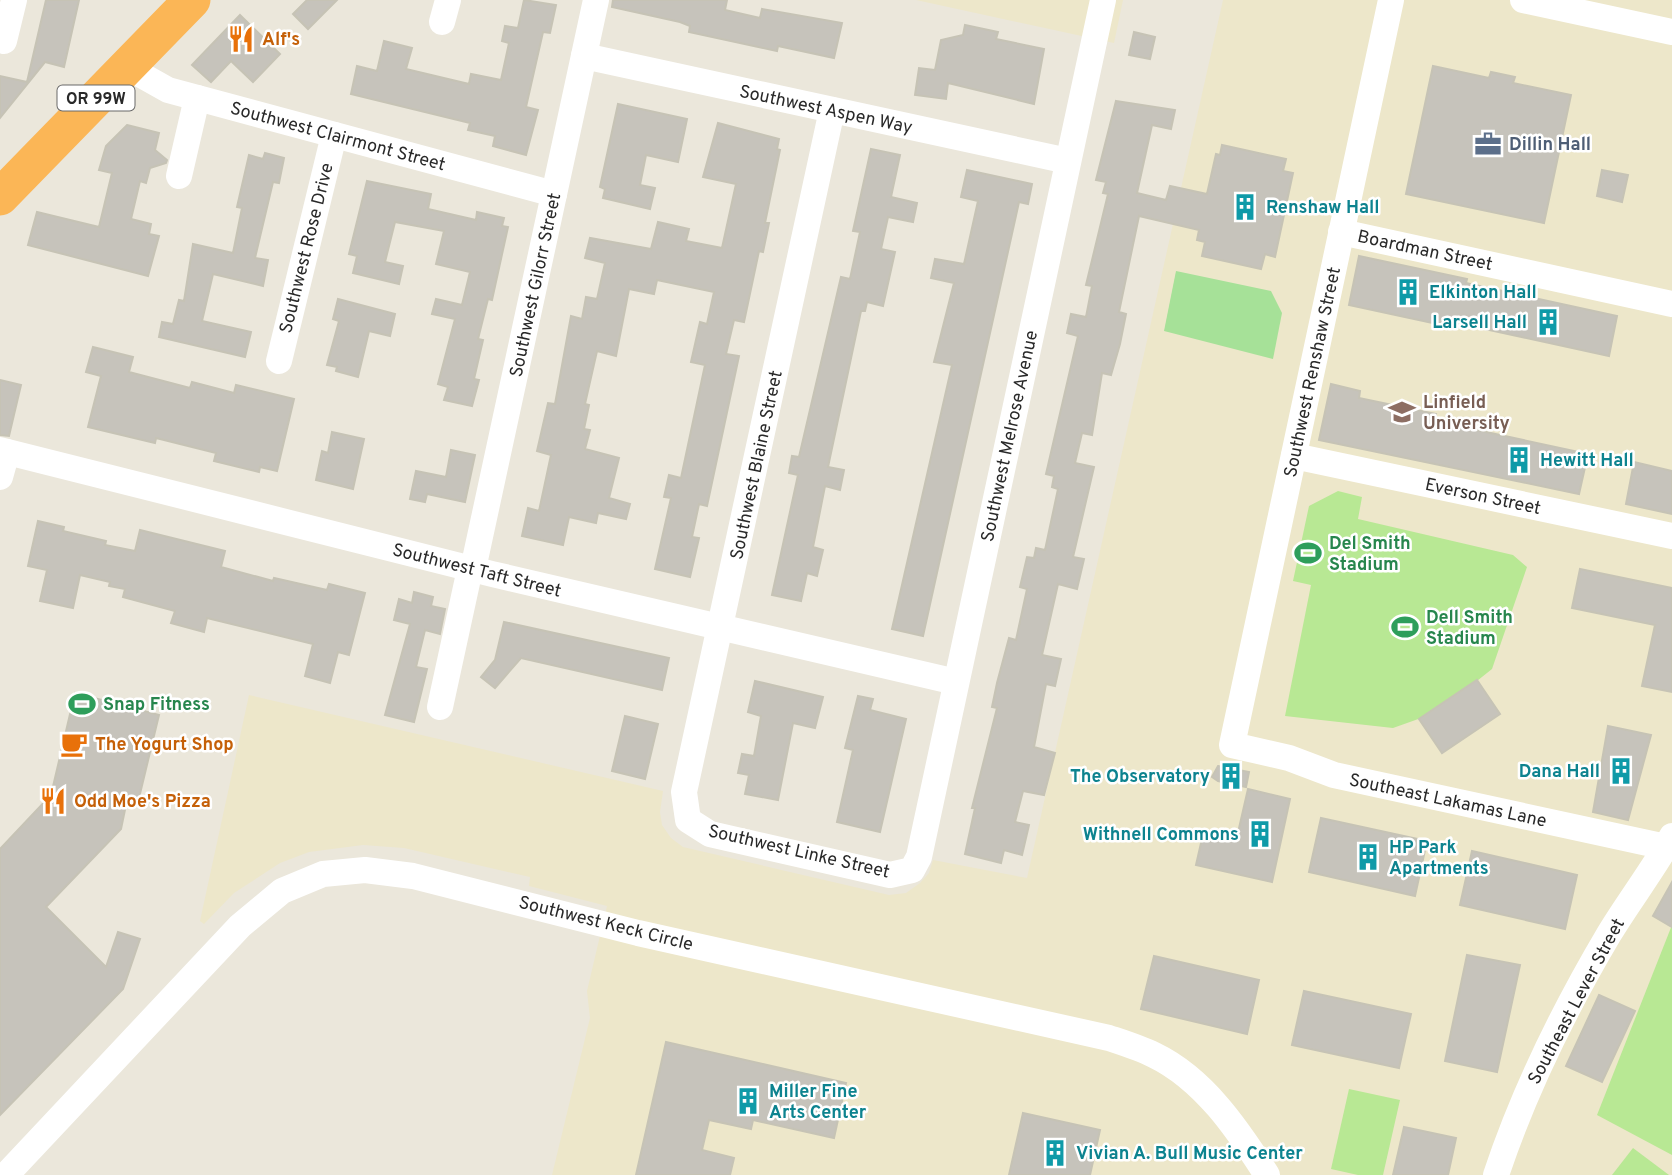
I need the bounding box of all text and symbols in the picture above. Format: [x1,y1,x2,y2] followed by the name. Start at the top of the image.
[226,24,256,54] restaurant icon: Alf's
[262,29,300,52] place label: Alf's
[737,81,914,140] street label: Southwest Aspen Way
[57,86,134,110] road number: OR 99W
[228,98,448,177] street label: Southwest Clairmont Street
[1473,129,1503,159] office icon: Dillin Hall
[1509,134,1591,157] place label: Dillin Hall
[275,161,340,336] street label: Southwest Rose Drive
[506,191,567,380] street label: Southwest Gilorr Street
[1230,192,1260,222] building icon: Renshaw Hall
[1266,197,1380,220] place label: Renshaw Hall
[1355,226,1494,277] street label: Boardman Street
[1280,265,1347,480] street label: Southwest Renshaw Street
[1393,277,1423,307] building icon: Elkinton Hall
[1429,282,1537,305] place label: Elkinton Hall
[1533,307,1563,337] building icon: Larsell Hall
[1432,312,1527,335] place label: Larsell Hall
[977,329,1044,544] street label: Southwest Melrose Avenue
[726,369,789,562] street label: Southwest Blaine Street
[1423,392,1510,436] place label: Linfield University
[1387,397,1417,427] school or university icon: Linfield University
[1504,445,1534,475] building icon: Hewitt Hall
[1540,450,1634,473] place label: Hewitt Hall
[1423,474,1543,521] street label: Everson Street
[1329,533,1411,577] place label: Del Smith Stadium
[1293,538,1323,568] sports icon: Del Smith Stadium
[390,539,564,604] street label: Southwest Taft Street
[1426,607,1513,651] place label: Dell Smith Stadium
[1390,612,1420,642] sports icon: Dell Smith Stadium
[67,689,97,719] sports icon: Snap Fitness
[103,694,210,717] place label: Snap Fitness
[59,729,89,759] cafe icon: The Yogurt Shop
[95,734,234,757] place label: The Yogurt Shop
[1606,756,1636,786] building icon: Dana Hall
[1216,761,1246,791] building icon: The Observatory
[1519,761,1600,784] place label: Dana Hall
[1070,766,1210,789] place label: The Observatory
[1347,769,1549,834] street label: Southeast Lakamas Lane
[38,786,68,816] restaurant icon: Odd Moe's Pizza
[74,791,211,814] place label: Odd Moe's Pizza
[1245,819,1275,849] building icon: Withnell Commons
[706,820,892,885] street label: Southwest Linke Street
[1083,824,1239,847] place label: Withnell Commons
[1389,837,1489,881] place label: HP Park Apartments
[1353,842,1383,872] building icon: HP Park Apartments
[516,892,695,957] street label: Southwest Keck Circle
[1524,915,1631,1089] street label: Southeast Lever Street
[769,1081,867,1125] place label: Miller Fine Arts Center
[733,1086,763,1116] building icon: Miller Fine Arts Center
[1040,1138,1070,1168] building icon: Vivian A. Bull Music Center
[1076,1143,1303,1166] place label: Vivian A. Bull Music Center

